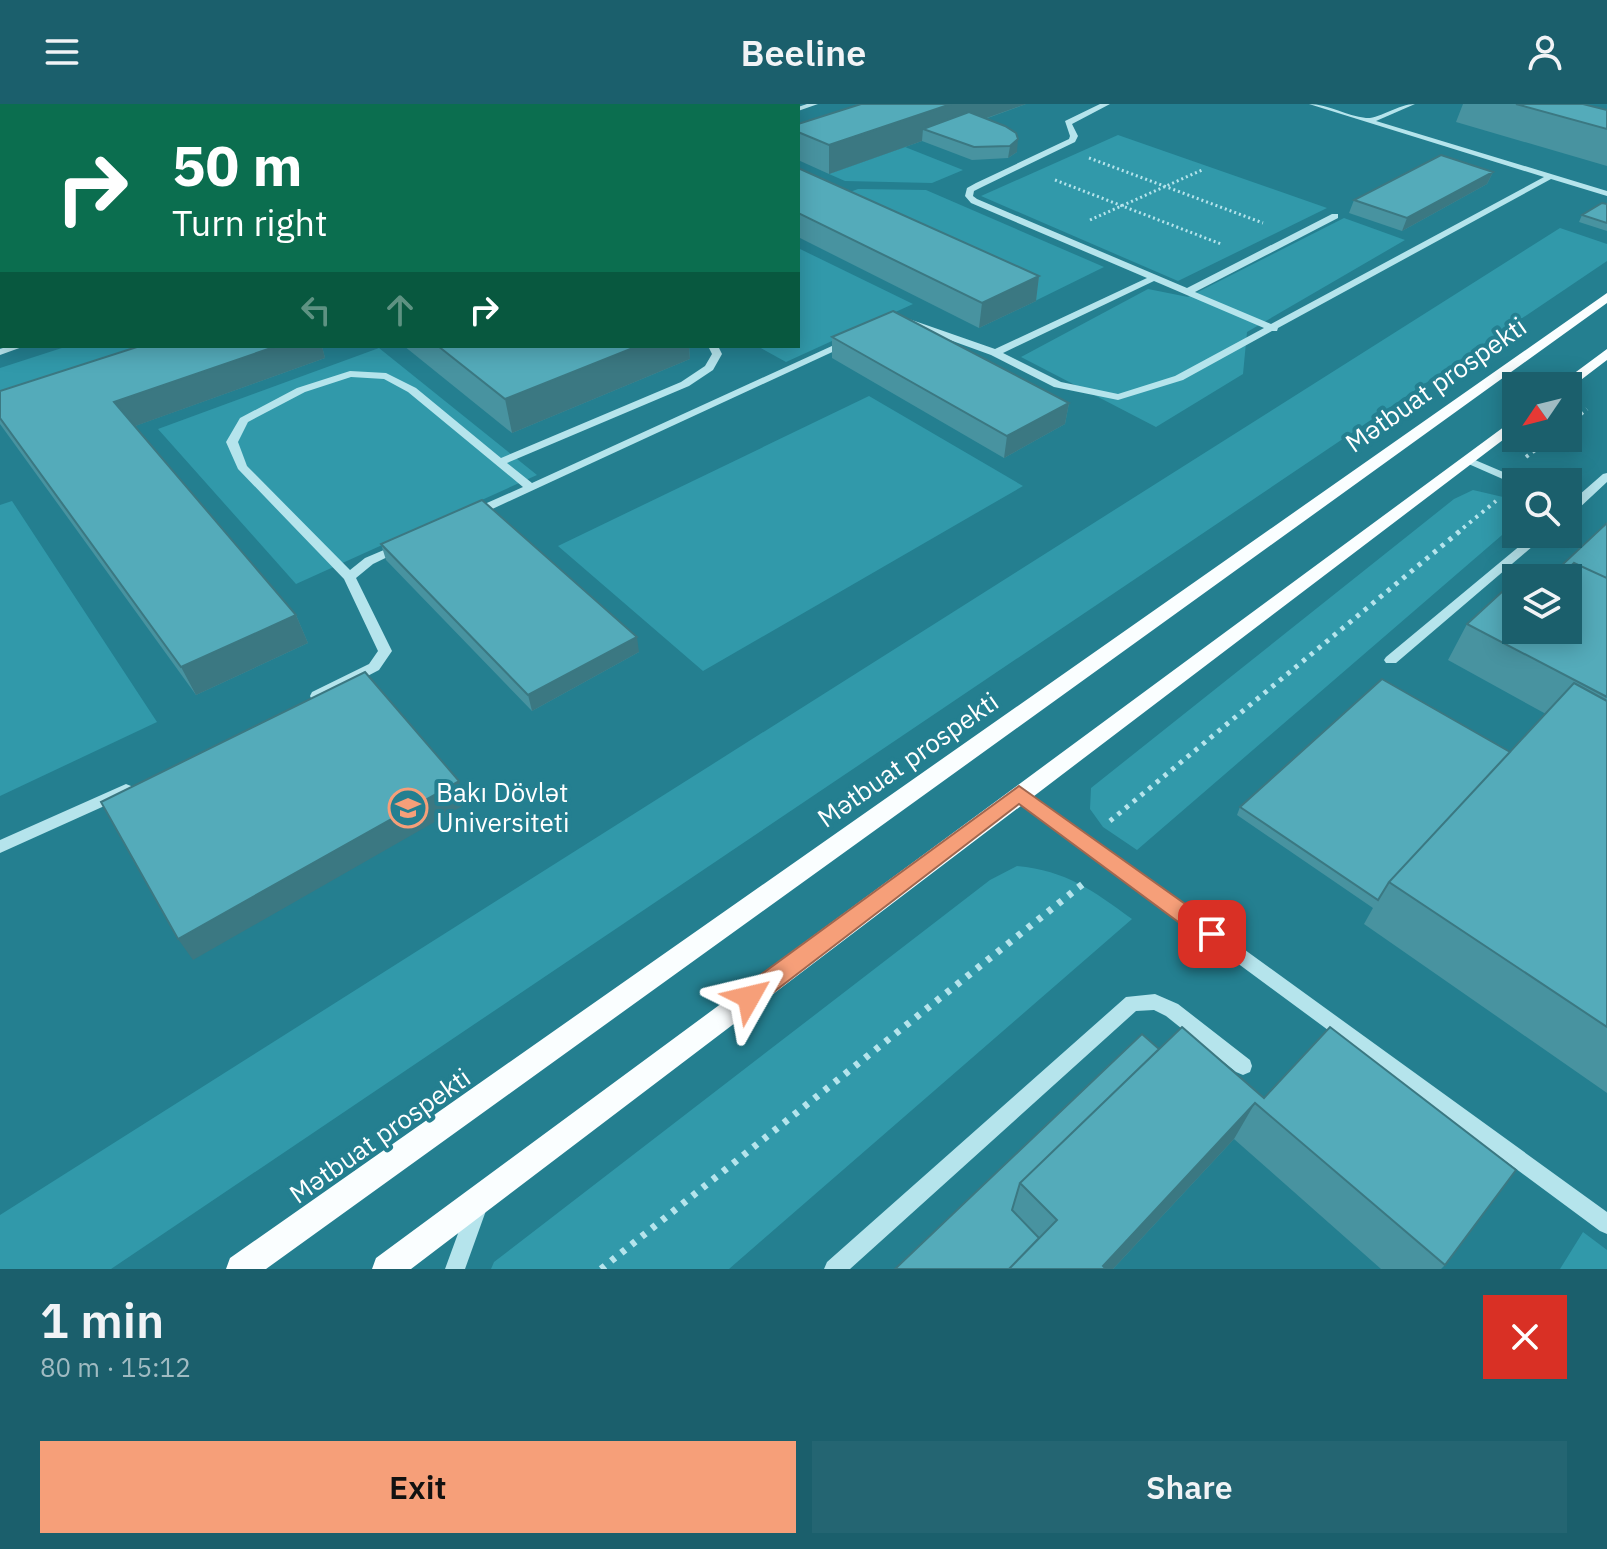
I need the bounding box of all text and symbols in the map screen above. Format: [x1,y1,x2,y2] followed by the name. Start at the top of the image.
[741,29,866,76] text: Beeline
[40,30,84,74] icon: menu
[1523,30,1567,74] icon: person
[172,129,302,201] text: 50 m
[40,136,144,240] icon: right
[172,199,328,246] text: Turn right
[294,288,338,332] icon: left
[378,288,422,332] icon: ahead
[462,288,506,332] icon: right
[1338,309,1533,459] street label: Mətbuat prospekti
[1502,372,1582,452] north arrow
[1502,372,1582,644] map controls
[1502,468,1582,548] button: search
[1502,564,1582,644] button: layers
[810,684,1005,834] street label: Mətbuat prospekti
[436,775,569,839] place label: Bakı Dövlət Universiteti
[387,787,429,829] school or university icon: Bakı Dövlət Universiteti
[1178,900,1246,968] pin
[1190,912,1234,956] icon: arrive
[707,955,791,1039] position arrow
[282,1060,477,1210] street label: Mətbuat prospekti
[40,1289,164,1351] text: 1 min
[1483,1295,1567,1379] button: close
[40,1350,191,1384] text: 80 m · 15:12
[40,1441,796,1533] button: Exit
[812,1441,1567,1533] button: Share

